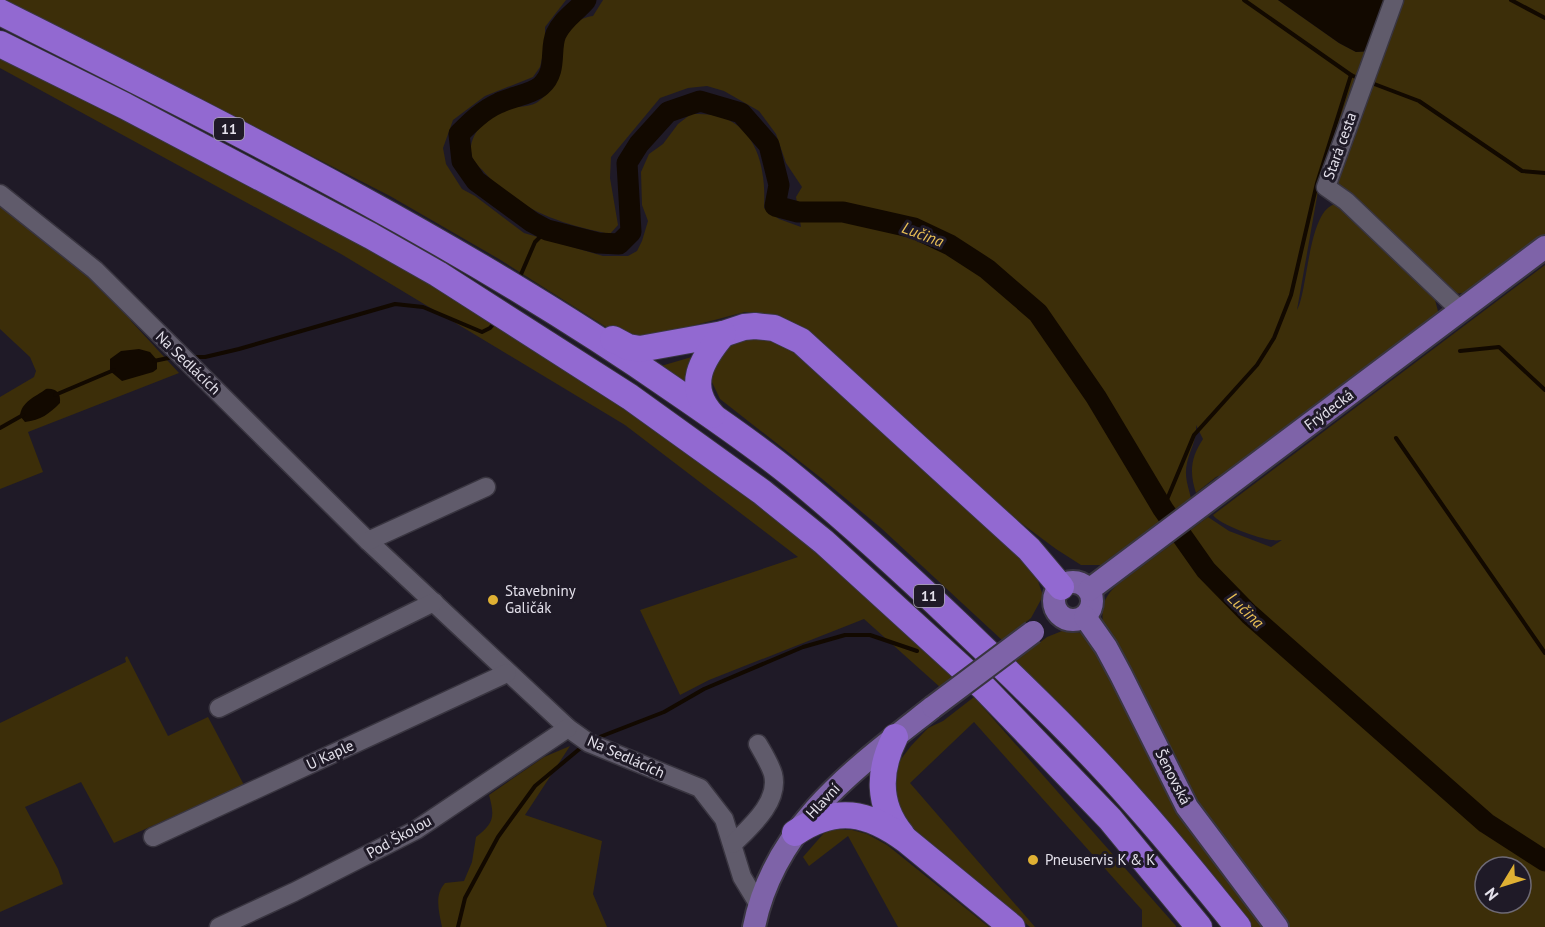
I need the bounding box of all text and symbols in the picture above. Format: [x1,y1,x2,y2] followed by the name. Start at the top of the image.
[1319,110,1360,182] street label: Stará cesta
[214,118,244,140] road number: 11
[899,217,947,251] water label: Lučina
[152,327,225,398] street label: Na Sedlácích
[1300,385,1357,434] street label: Frýdecká
[505,581,576,617] place label: Stavebniny Galičák
[914,585,944,607] road number: 11
[1224,588,1269,632] water label: Lučina
[486,593,500,607] marker: Stavebniny Galičák
[585,731,668,782] street label: Na Sedlácích
[303,735,356,774] street label: U Kaple
[1151,746,1195,808] street label: Šenovská
[802,779,844,822] street label: Hlavní
[363,811,435,862] street label: Pod Školou
[1045,850,1155,869] place label: Pneuservis K & K
[1026,853,1040,867] marker: Pneuservis K & K
[1473,855,1533,915] north arrow
[1480,884,1502,905] text: N

